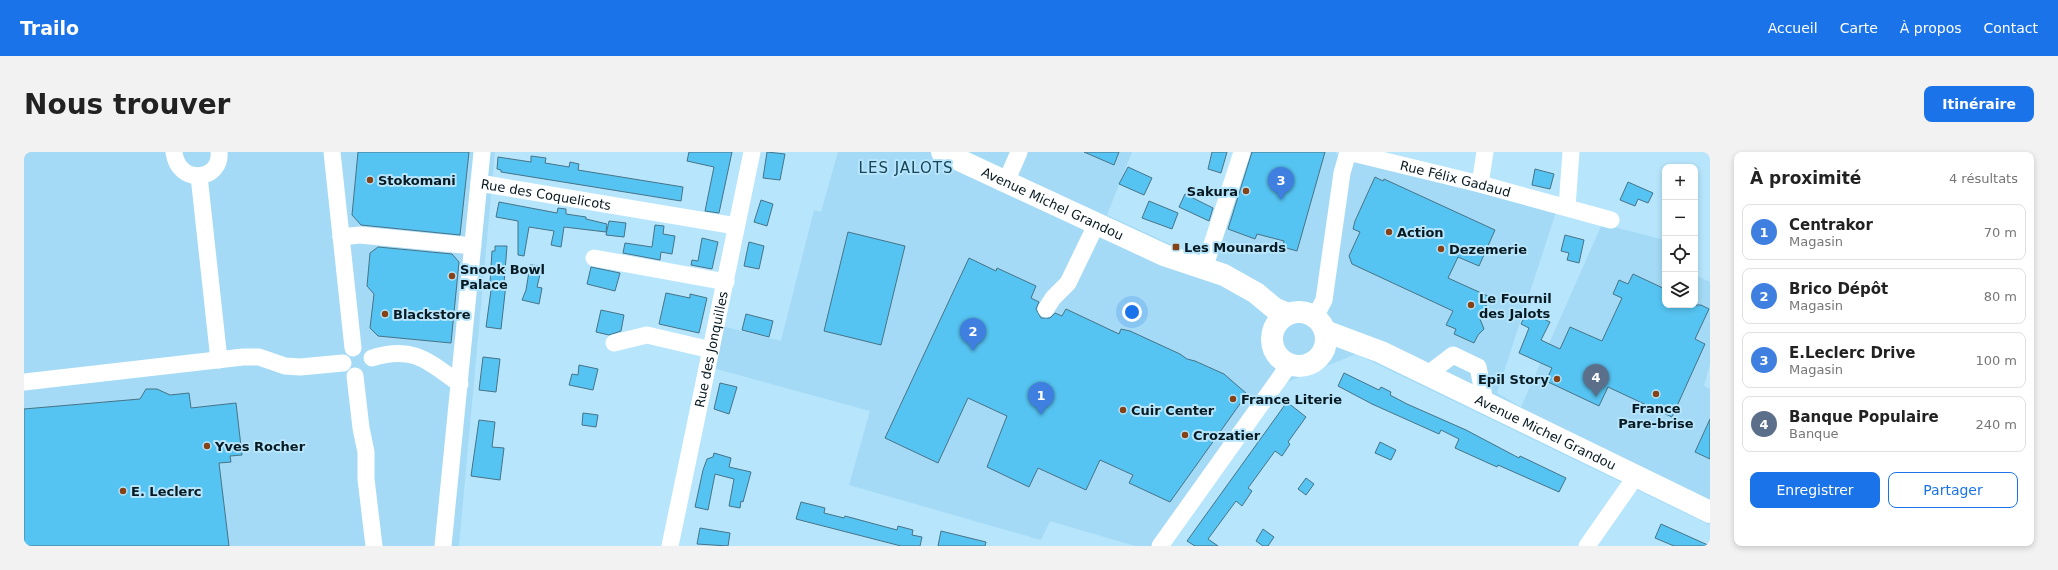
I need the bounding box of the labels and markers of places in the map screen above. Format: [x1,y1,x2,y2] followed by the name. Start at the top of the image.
[1268,167,1294,200] pin: 3
[378,173,456,188] place label: Stokomani
[365,175,375,185] marker: Stokomani
[1187,184,1238,199] place label: Sakura
[1241,186,1251,196] marker: Sakura
[1397,225,1444,240] place label: Action
[1384,227,1394,237] marker: Action
[1184,240,1286,255] place label: Les Mounards
[1171,242,1181,252] marker: Les Mounards
[1449,242,1527,257] place label: Dezemerie
[1436,244,1446,254] marker: Dezemerie
[460,262,545,292] place label: Snook Bowl Palace
[447,271,457,281] marker: Snook Bowl Palace
[1479,291,1552,321] place label: Le Fournil des Jalots
[1466,300,1476,310] marker: Le Fournil des Jalots
[393,307,471,322] place label: Blackstore
[380,309,390,319] marker: Blackstore
[960,318,986,351] pin: 2
[1583,364,1609,397] pin: 4
[1478,372,1550,387] place label: Epil Story
[1552,374,1562,384] marker: Epil Story
[1028,382,1054,415] pin: 1
[1651,389,1661,399] marker: France Pare-brise
[1241,392,1342,407] place label: France Literie
[1228,394,1238,404] marker: France Literie
[1618,401,1694,431] place label: France Pare-brise
[1131,403,1215,418] place label: Cuir Center
[1118,405,1128,415] marker: Cuir Center
[1193,428,1261,443] place label: Crozatier
[1180,430,1190,440] marker: Crozatier
[214,439,306,454] place label: Yves Rocher
[202,441,212,451] marker: Yves Rocher
[131,484,202,499] place label: E. Leclerc
[118,486,128,496] marker: E. Leclerc

